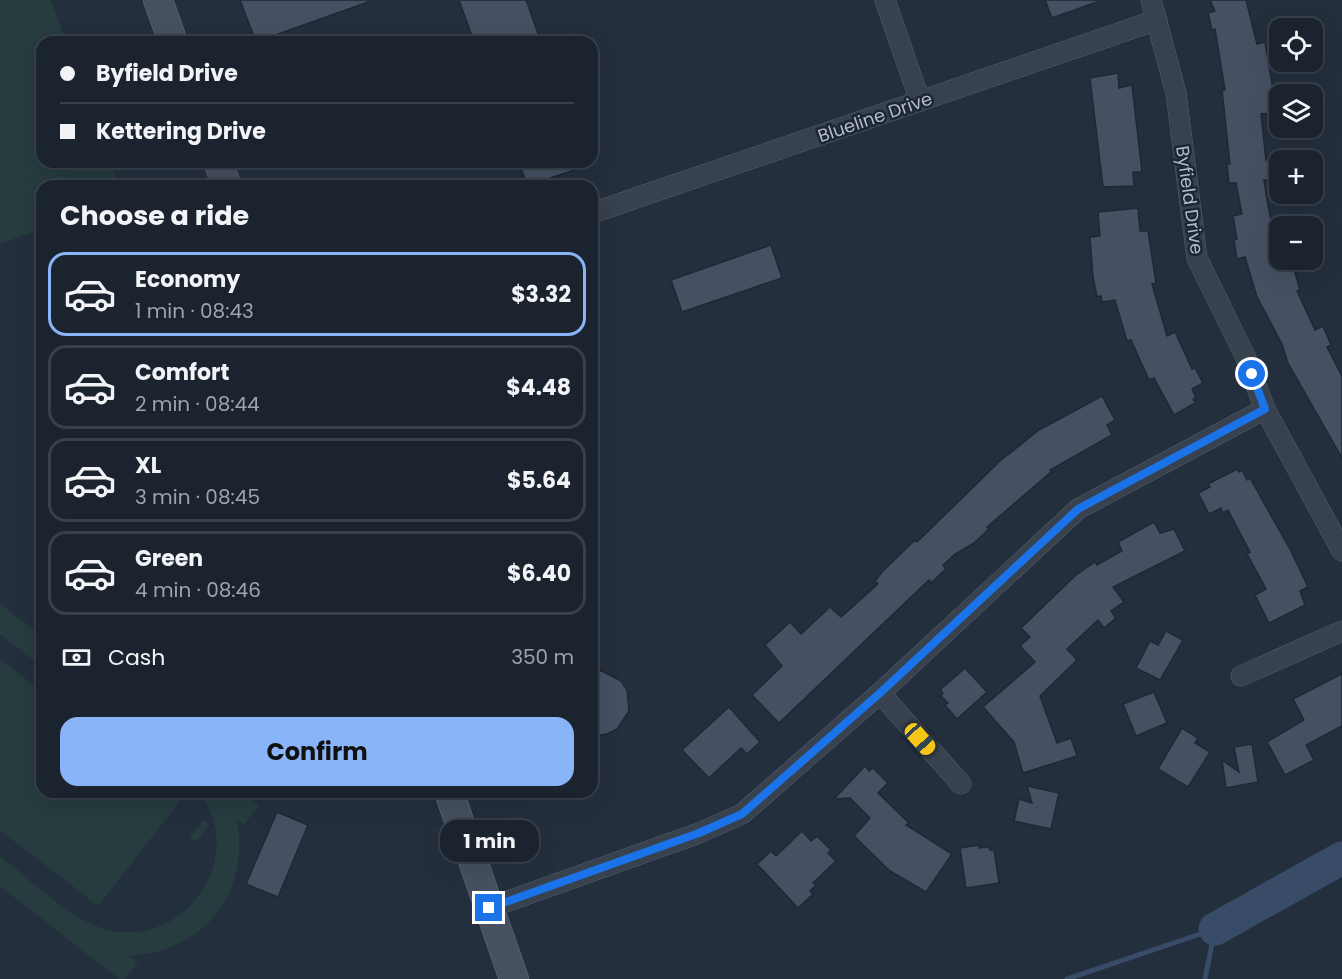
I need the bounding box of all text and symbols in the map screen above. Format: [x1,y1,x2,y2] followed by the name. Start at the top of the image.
[1269,18,1323,270] map controls
[1269,18,1323,72] button: locate
[96,58,238,89] text: Byfield Drive
[1269,84,1323,138] button: layers
[814,86,936,148] street label: Blueline Drive
[96,116,266,147] text: Kettering Drive
[1170,144,1210,256] street label: Byfield Drive
[1269,150,1323,204] button: +
[60,197,249,234] text: Choose a ride
[1269,216,1323,270] button: −
[135,264,240,295] text: Economy
[63,267,117,321] icon: car
[511,279,571,310] text: $3.32
[135,297,254,325] text: 1 min · 08:43
[135,357,229,388] text: Comfort
[63,360,117,414] icon: car
[1238,360,1265,387] route start
[506,372,571,403] text: $4.48
[135,390,260,418] text: 2 min · 08:44
[135,450,161,481] text: XL
[63,453,117,507] icon: car
[507,465,571,496] text: $5.64
[135,483,260,511] text: 3 min · 08:45
[135,543,203,574] text: Green
[63,546,117,600] icon: car
[507,558,571,589] text: $6.40
[135,576,261,604] text: 4 min · 08:46
[60,641,93,674] icon: cash
[108,642,165,673] text: Cash
[511,643,574,671] text: 350 m
[60,717,574,786] button: Confirm
[901,720,939,758] car
[440,821,538,863] callout: 1 min
[463,827,516,855] text: 1 min
[475,894,502,921] route end

